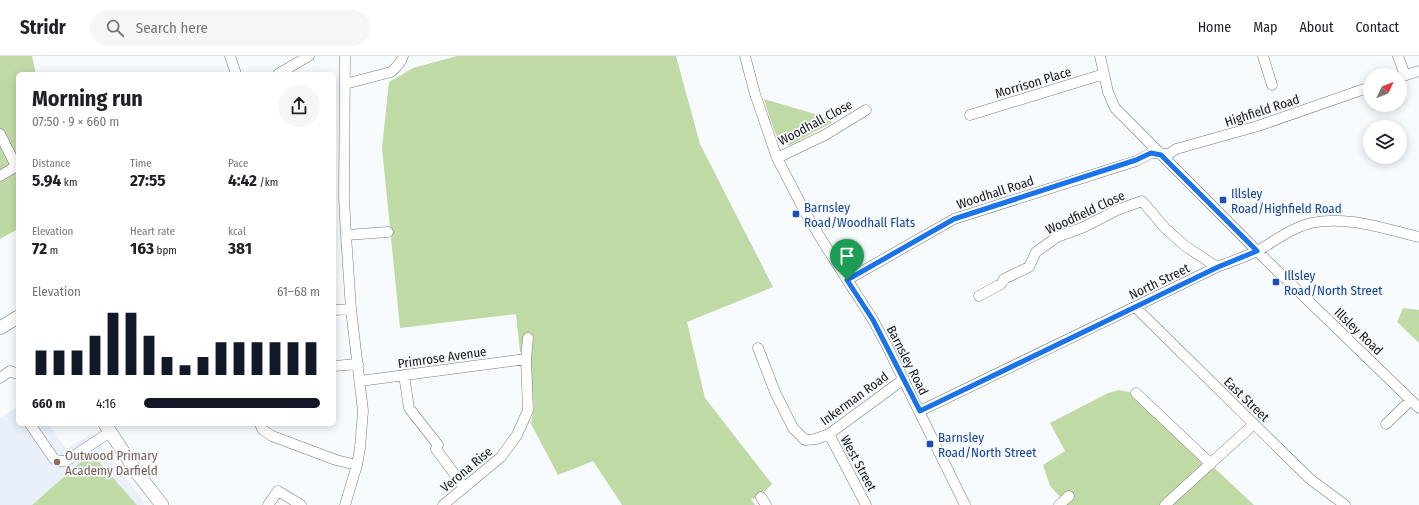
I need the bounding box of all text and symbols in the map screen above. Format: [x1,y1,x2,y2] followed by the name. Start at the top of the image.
[90,10,370,46] search box
[20,16,66,39] text: Stridr
[104,17,126,39] icon: search
[136,19,208,37] text: Search here
[1198,19,1231,36] text: Home
[1253,19,1277,36] text: Map
[1299,19,1334,36] text: About
[1356,19,1399,36] text: Contact
[993,64,1073,101] street label: Morrison Place
[1363,68,1407,112] north arrow
[1363,68,1407,164] map controls
[32,85,143,112] text: Morning run
[278,85,320,127] button: share
[1223,91,1301,130] street label: Highfield Road
[776,97,855,148] street label: Woodhall Close
[32,114,119,129] text: 07:50 · 9 × 660 m
[1363,120,1407,164] button: layers
[32,157,71,170] text: Distance
[130,157,152,170] text: Time
[228,157,249,170] text: Pace
[32,170,61,191] text: 5.94
[130,170,166,191] text: 27:55
[228,170,257,191] text: 4:42
[955,173,1036,212] street label: Woodhall Road
[61,176,77,189] text: km
[257,176,278,189] text: /km
[1231,186,1342,216] place label: Illsley Road/Highfield Road
[1043,188,1127,237] street label: Woodfield Close
[1218,195,1228,205] marker: Illsley Road/Highfield Road
[804,200,916,230] place label: Barnsley Road/Woodhall Flats
[791,209,801,219] marker: Barnsley Road/Woodhall Flats
[32,225,73,238] text: Elevation
[130,225,175,238] text: Heart rate
[228,225,246,238] text: kcal
[32,238,47,259] text: 72
[130,238,154,259] text: 163
[228,238,252,259] text: 381
[830,239,864,280] pin
[47,244,58,257] text: m
[154,244,177,257] text: bpm
[836,245,858,267] icon: arrive
[1127,260,1193,303] street label: North Street
[1284,268,1383,298] place label: Illsley Road/North Street
[1271,277,1281,287] marker: Illsley Road/North Street
[32,284,81,299] text: Elevation
[277,284,320,299] text: 61–68 m
[1331,305,1386,358] street label: Illsley Road
[884,323,931,397] street label: Barnsley Road
[397,344,487,371] street label: Primrose Avenue
[817,369,891,428] street label: Inkerman Road
[1221,374,1273,425] street label: East Street
[32,396,65,411] text: 660 m
[96,396,116,411] text: 4:16
[938,430,1037,460] place label: Barnsley Road/North Street
[838,433,880,494] street label: West Street
[925,439,935,449] marker: Barnsley Road/North Street
[438,444,495,495] street label: Verona Rise
[65,448,158,478] place label: Outwood Primary Academy Darfield
[52,457,62,467] marker: Outwood Primary Academy Darfield

